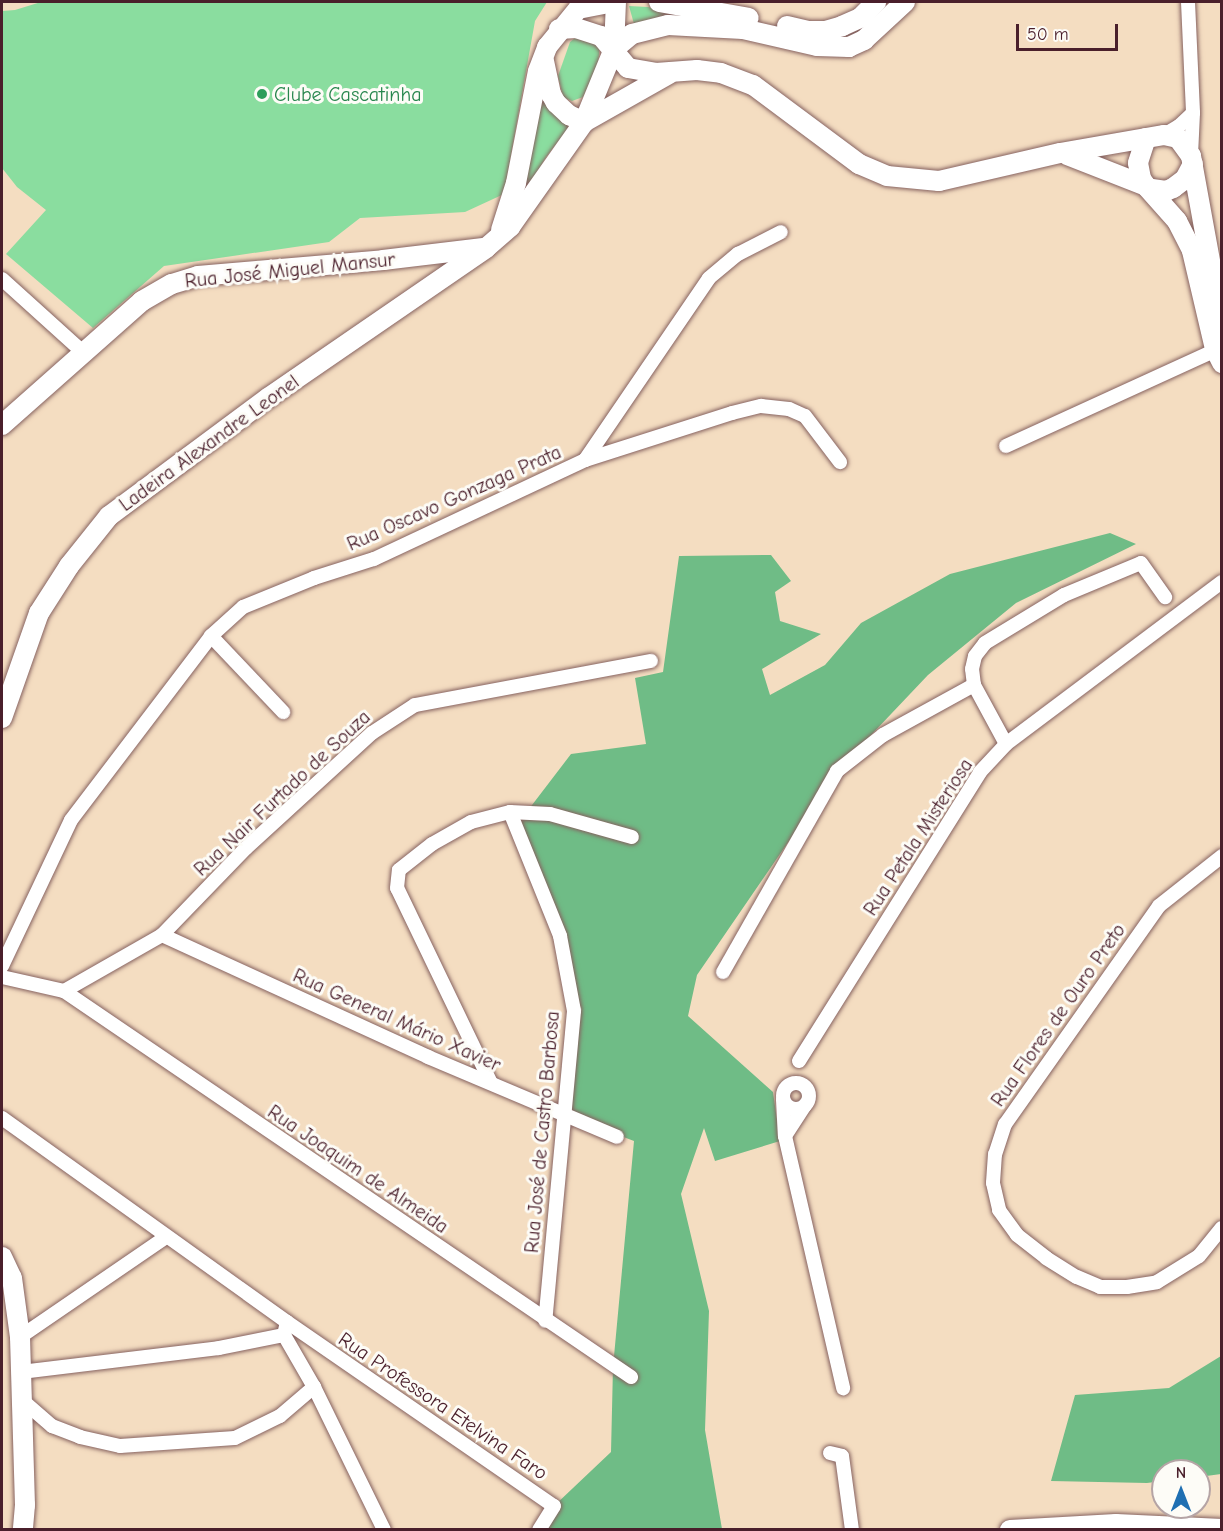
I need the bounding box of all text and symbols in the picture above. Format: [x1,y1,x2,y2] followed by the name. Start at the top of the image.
[1019,12,1121,50] scale bar
[1027,24,1069,45] text: 50 m
[274,82,421,106] place label: Clube Cascatinha
[255,87,269,101] marker: Clube Cascatinha
[184,247,396,293] street label: Rua José Miguel Mansur
[114,370,304,516] street label: Ladeira Alexandre Leonel
[343,440,565,556] street label: Rua Oscavo Gonzaga Prata
[189,705,375,881] street label: Rua Nair Furtado de Souza
[858,754,978,920] street label: Rua Petala Misteriosa
[986,919,1130,1111] street label: Rua Flores de Ouro Preto
[289,963,505,1077] street label: Rua General Mário Xavier
[519,1010,565,1254] street label: Rua José de Castro Barbosa
[263,1100,453,1238] street label: Rua Joaquim de Almeida
[334,1327,552,1485] street label: Rua Professora Etelvina Faro
[1151,1459,1211,1519] north arrow
[1176,1464,1186,1482] text: N

